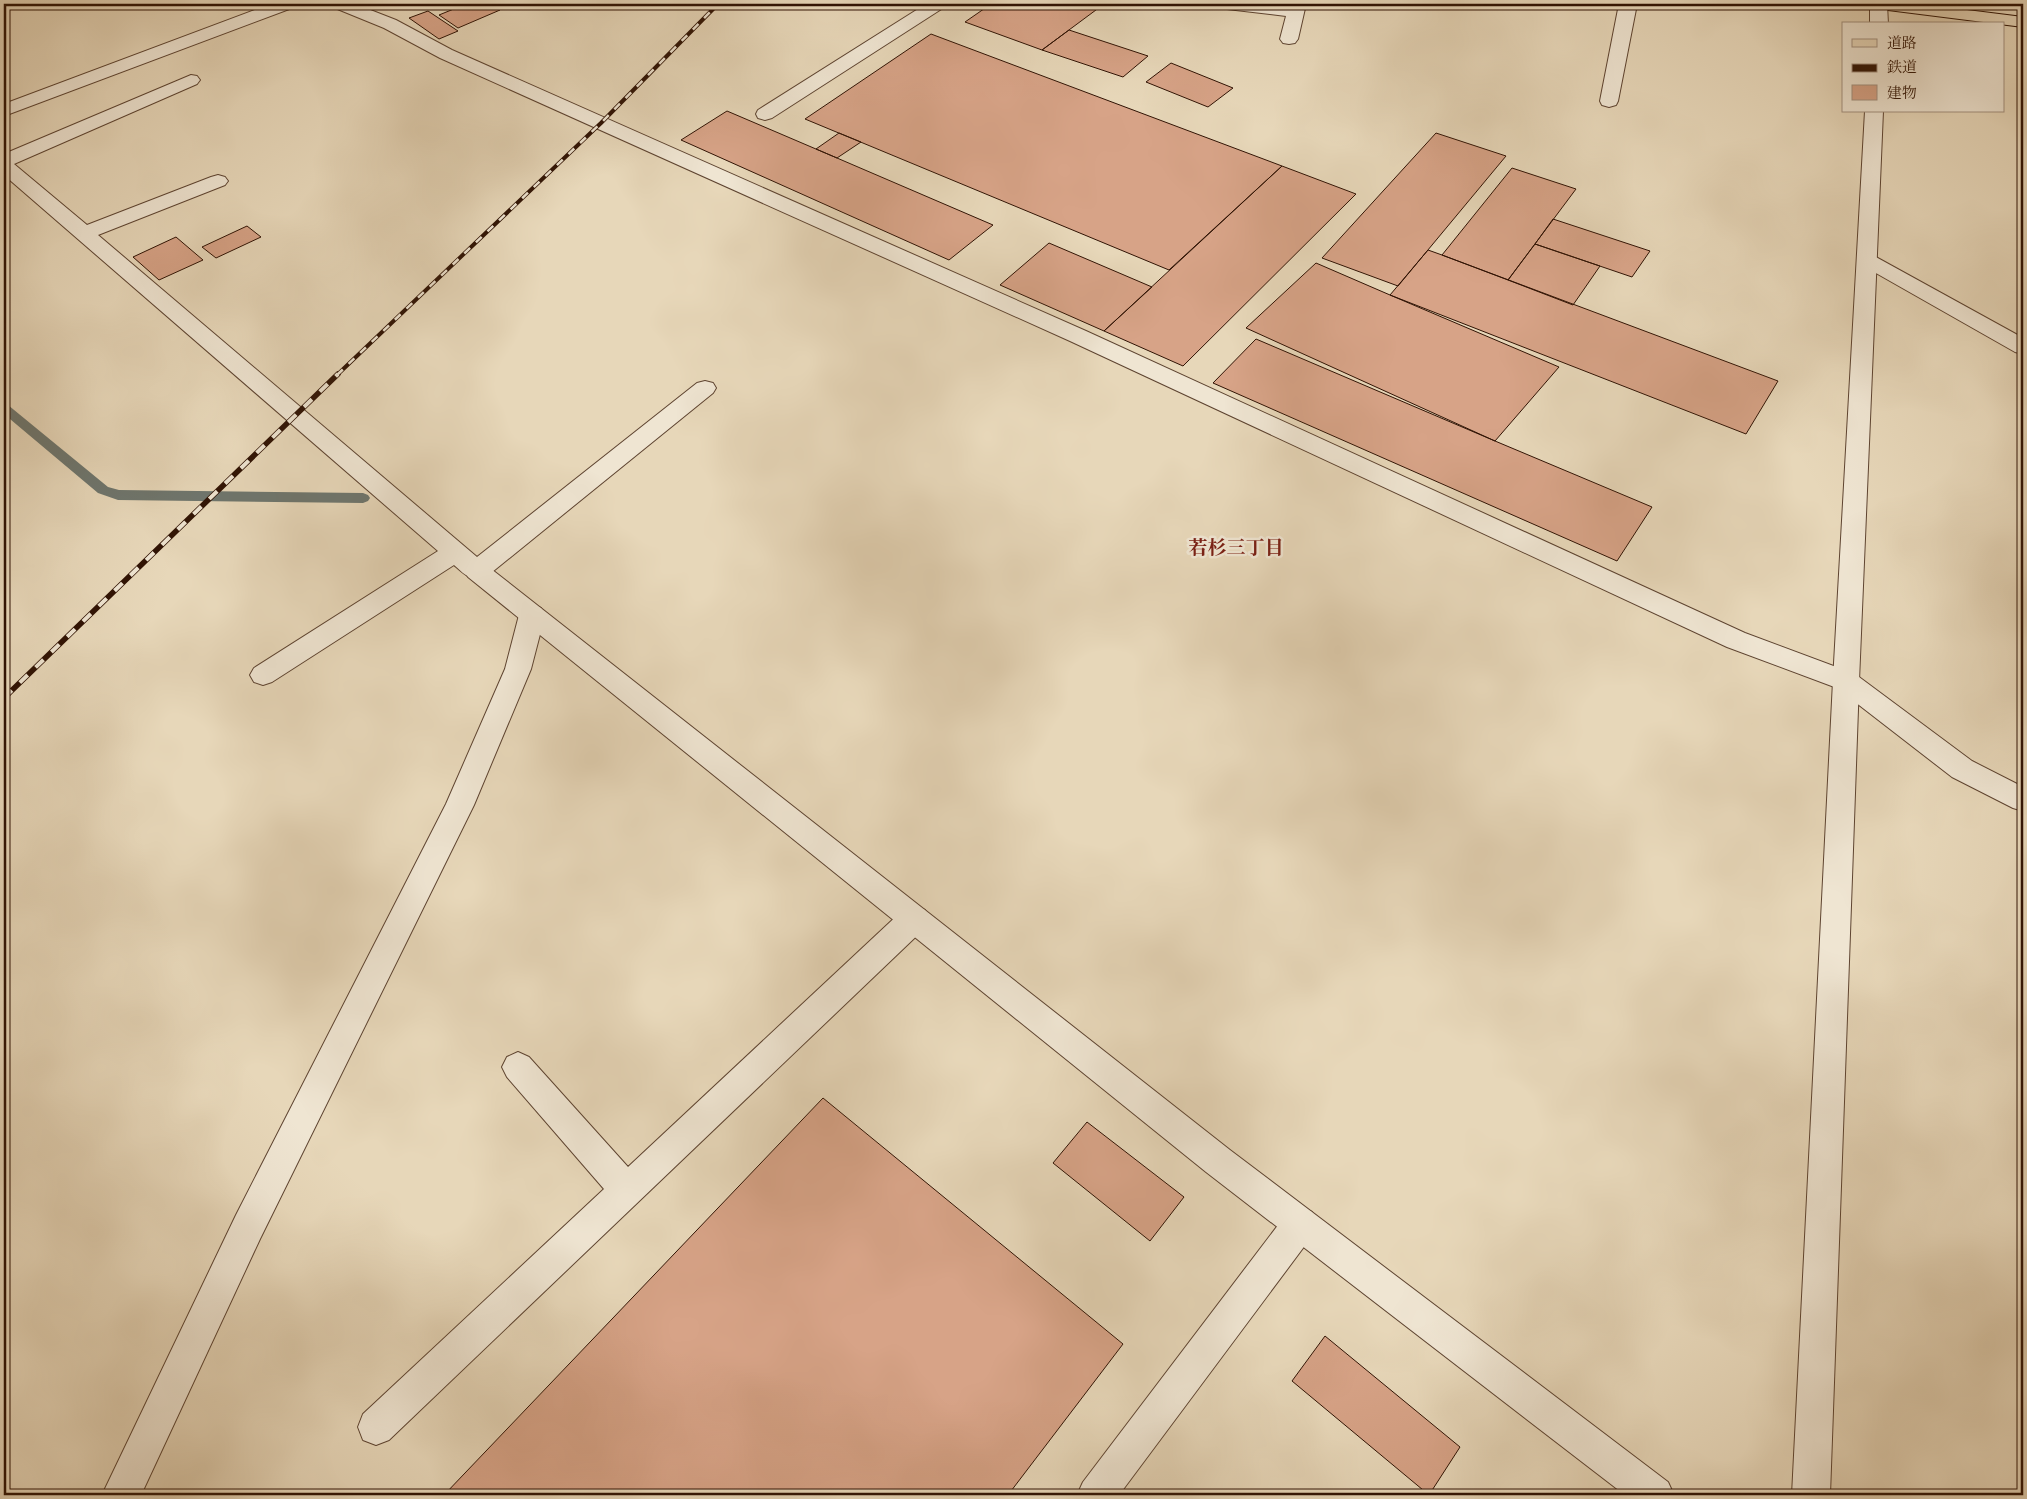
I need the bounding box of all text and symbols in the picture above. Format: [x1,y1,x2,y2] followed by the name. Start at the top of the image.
[1842,22,2004,112] legend
[1887,33,1917,52] text: 道路
[1887,57,1917,76] text: 鉄道
[1887,83,1917,102] text: 建物
[1188,535,1284,560] district label: 若杉三丁目

